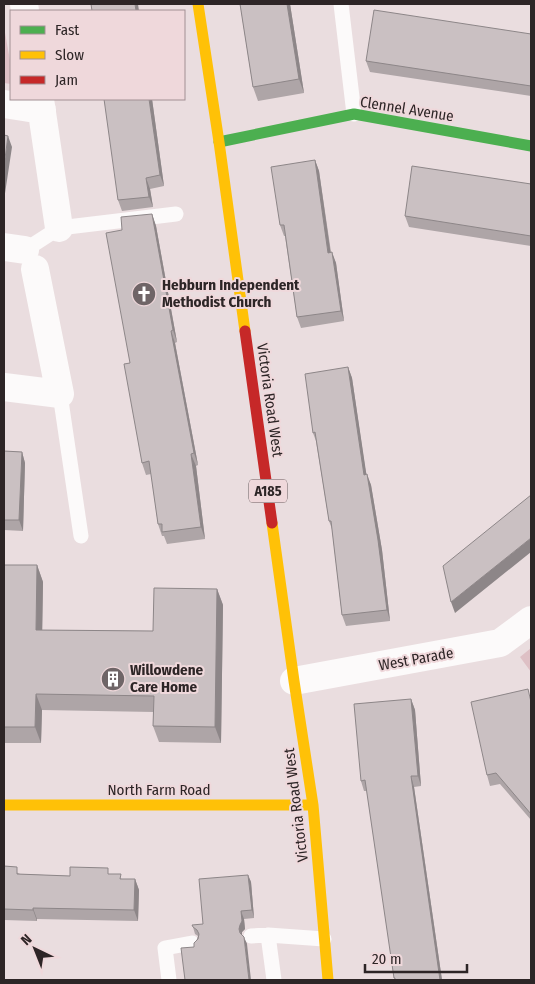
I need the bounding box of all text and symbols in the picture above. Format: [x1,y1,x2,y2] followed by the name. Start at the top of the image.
[10,10,185,100] legend
[55,21,79,39] text: Fast
[55,46,84,64] text: Slow
[55,71,78,89] text: Jam
[359,93,455,125] street label: Clennel Avenue
[162,276,300,311] place label: Hebburn Independent Methodist Church
[131,281,157,307] church icon: Hebburn Independent Methodist Church
[253,342,287,458] street label: Victoria Road West
[249,480,287,502] road number: A185
[377,644,455,674] street label: West Parade
[130,661,204,696] place label: Willowdene Care Home
[100,666,126,692] building icon: Willowdene Care Home
[280,747,312,863] street label: Victoria Road West
[108,781,210,799] street label: North Farm Road
[10,924,60,974] north arrow
[18,931,35,949] text: N
[365,942,468,974] scale bar
[372,950,402,968] text: 20 m

